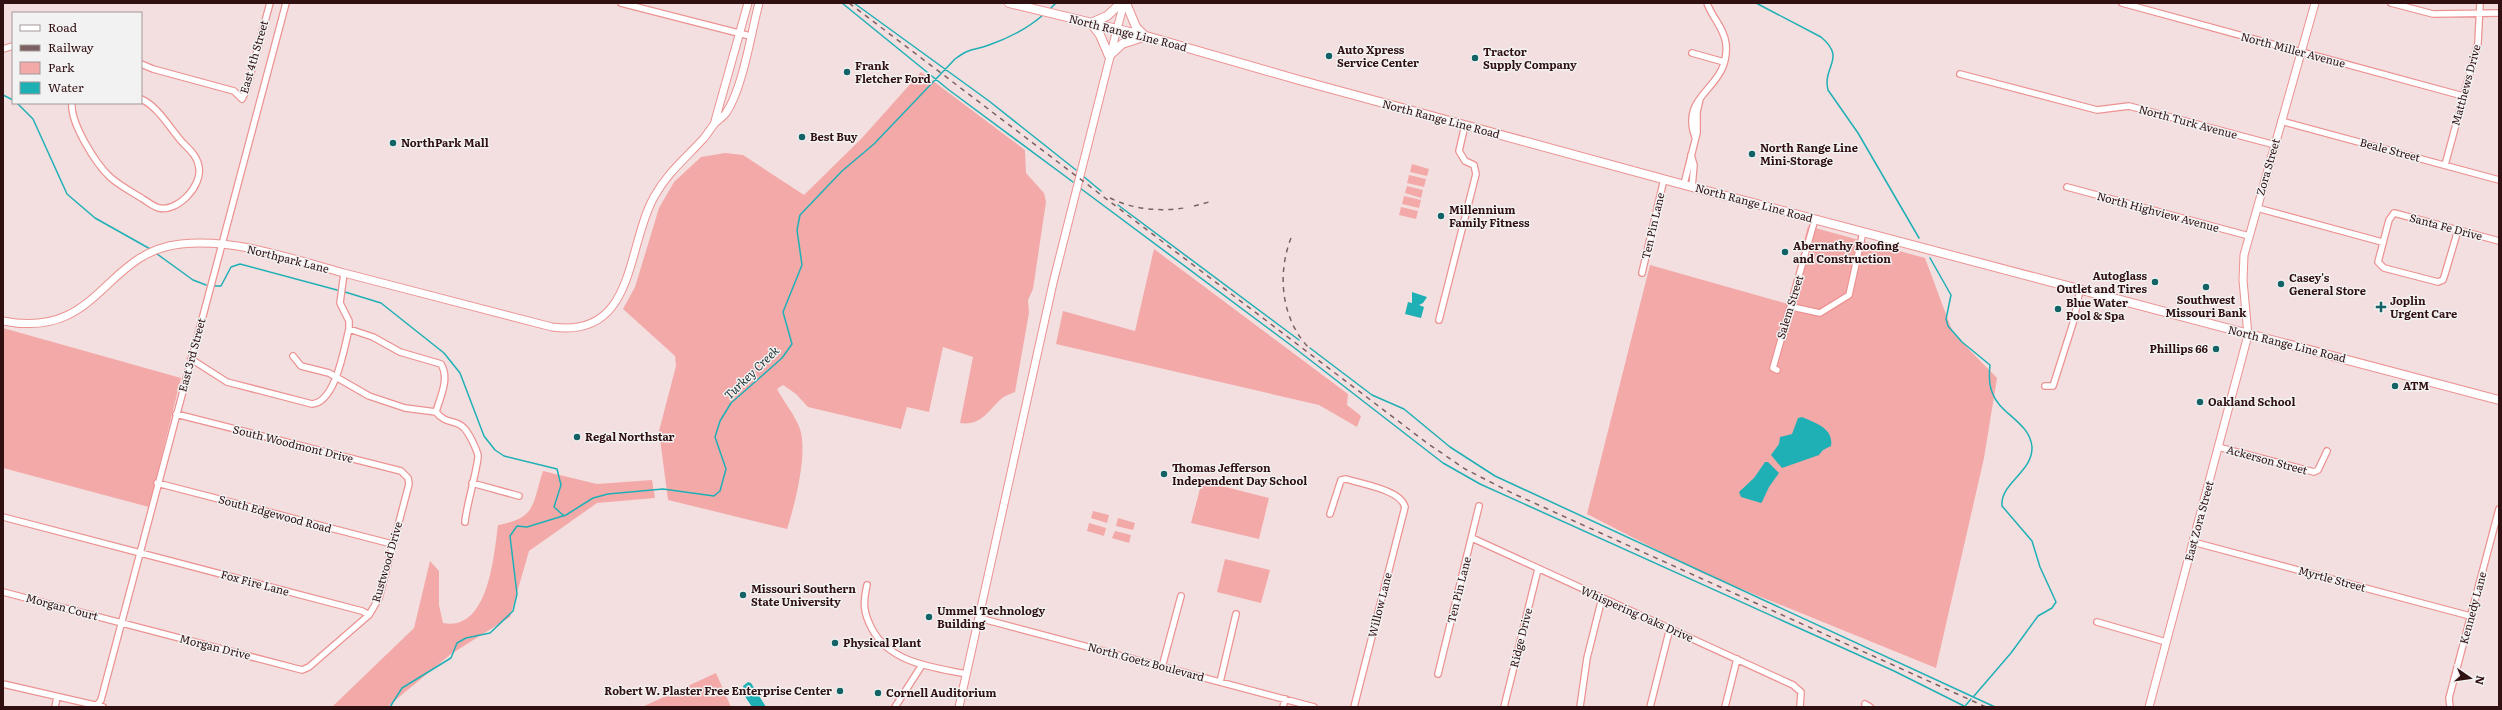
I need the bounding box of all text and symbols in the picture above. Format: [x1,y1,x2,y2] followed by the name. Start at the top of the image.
[1067,10,1189,55] street label: North Range Line Road
[12,12,142,104] legend
[48,18,78,36] text: Road
[235,18,271,95] street label: East 4th Street
[2239,27,2348,71] street label: North Miller Avenue
[48,38,94,56] text: Railway
[1337,41,1419,70] place label: Auto Xpress Service Center
[2446,42,2484,127] street label: Matthews Drive
[1483,43,1577,72] place label: Tractor Supply Company
[1324,51,1334,61] marker: Auto Xpress Service Center
[1470,53,1480,63] marker: Tractor Supply Company
[855,57,931,86] place label: Frank Fletcher Ford
[48,58,75,76] text: Park
[842,67,852,77] marker: Frank Fletcher Ford
[48,78,84,96] text: Water
[1381,95,1502,142] street label: North Range Line Road
[2137,100,2240,142] street label: North Turk Avenue
[810,128,858,144] place label: Best Buy
[797,132,807,142] marker: Best Buy
[2358,133,2423,165] street label: Beale Street
[401,134,489,150] place label: NorthPark Mall
[2251,136,2283,197] street label: Zora Street
[388,138,398,148] marker: NorthPark Mall
[1760,139,1858,168] place label: North Range Line Mini-Storage
[1747,149,1757,159] marker: North Range Line Mini-Storage
[1694,179,1815,226] street label: North Range Line Road
[2095,187,2221,235] street label: North Highview Avenue
[1637,191,1668,261] street label: Ten Pin Lane
[1449,201,1530,230] place label: Millennium Family Fitness
[2408,209,2485,244] street label: Santa Fe Drive
[1436,211,1446,221] marker: Millennium Family Fitness
[1793,237,1899,266] place label: Abernathy Roofing and Construction
[246,240,331,276] street label: Northpark Lane
[1780,247,1790,257] marker: Abernathy Roofing and Construction
[2057,267,2148,296] place label: Autoglass Outlet and Tires
[2289,269,2366,298] place label: Casey's General Store
[1772,272,1806,341] street label: Salem Street
[2150,277,2160,287] marker: Autoglass Outlet and Tires
[2276,279,2286,289] marker: Casey's General Store
[2201,282,2211,292] marker: Southwest Missouri Bank
[2165,291,2247,320] place label: Southwest Missouri Bank
[2390,292,2457,321] place label: Joplin Urgent Care
[2066,294,2128,323] place label: Blue Water Pool & Spa
[2375,301,2387,313] marker: Joplin Urgent Care
[2053,304,2063,314] marker: Blue Water Pool & Spa
[173,316,209,393] street label: East 3rd Street
[2226,321,2348,366] street label: North Range Line Road
[2150,340,2209,356] place label: Phillips 66
[720,341,783,403] water label: Turkey Creek
[2211,344,2221,354] marker: Phillips 66
[2403,377,2429,393] place label: ATM
[2390,381,2400,391] marker: ATM
[2208,393,2295,409] place label: Oakland School
[2195,397,2205,407] marker: Oakland School
[231,420,355,466] street label: South Woodmont Drive
[585,428,675,444] place label: Regal Northstar
[572,432,582,442] marker: Regal Northstar
[2225,441,2310,478] street label: Ackerson Street
[1172,459,1307,488] place label: Thomas Jefferson Independent Day School
[1159,469,1169,479] marker: Thomas Jefferson Independent Day School
[2180,478,2217,563] street label: East Zora Street
[217,490,334,536] street label: South Edgewood Road
[367,519,405,604] street label: Rustwood Drive
[1442,555,1474,625] street label: Ten Pin Lane
[2297,561,2368,595] street label: Myrtle Street
[219,565,291,599] street label: Fox Fire Lane
[2455,569,2489,646] street label: Kennedy Lane
[1363,570,1395,639] street label: Willow Lane
[751,580,856,609] place label: Missouri Southern State University
[1578,581,1697,645] street label: Whispering Oaks Drive
[24,589,101,624] street label: Morgan Court
[738,590,748,600] marker: Missouri Southern State University
[937,602,1046,631] place label: Ummel Technology Building
[1505,606,1535,669] street label: Ridge Drive
[924,612,934,622] marker: Ummel Technology Building
[178,629,253,663] street label: Morgan Drive
[843,634,921,650] place label: Physical Plant
[830,638,840,648] marker: Physical Plant
[1086,638,1207,684] street label: North Goetz Boulevard
[2450,658,2490,698] north arrow
[2472,674,2490,687] text: N
[604,682,832,698] place label: Robert W. Plaster Free Enterprise Center
[886,684,996,700] place label: Cornell Auditorium
[835,686,845,696] marker: Robert W. Plaster Free Enterprise Center
[873,688,883,698] marker: Cornell Auditorium

